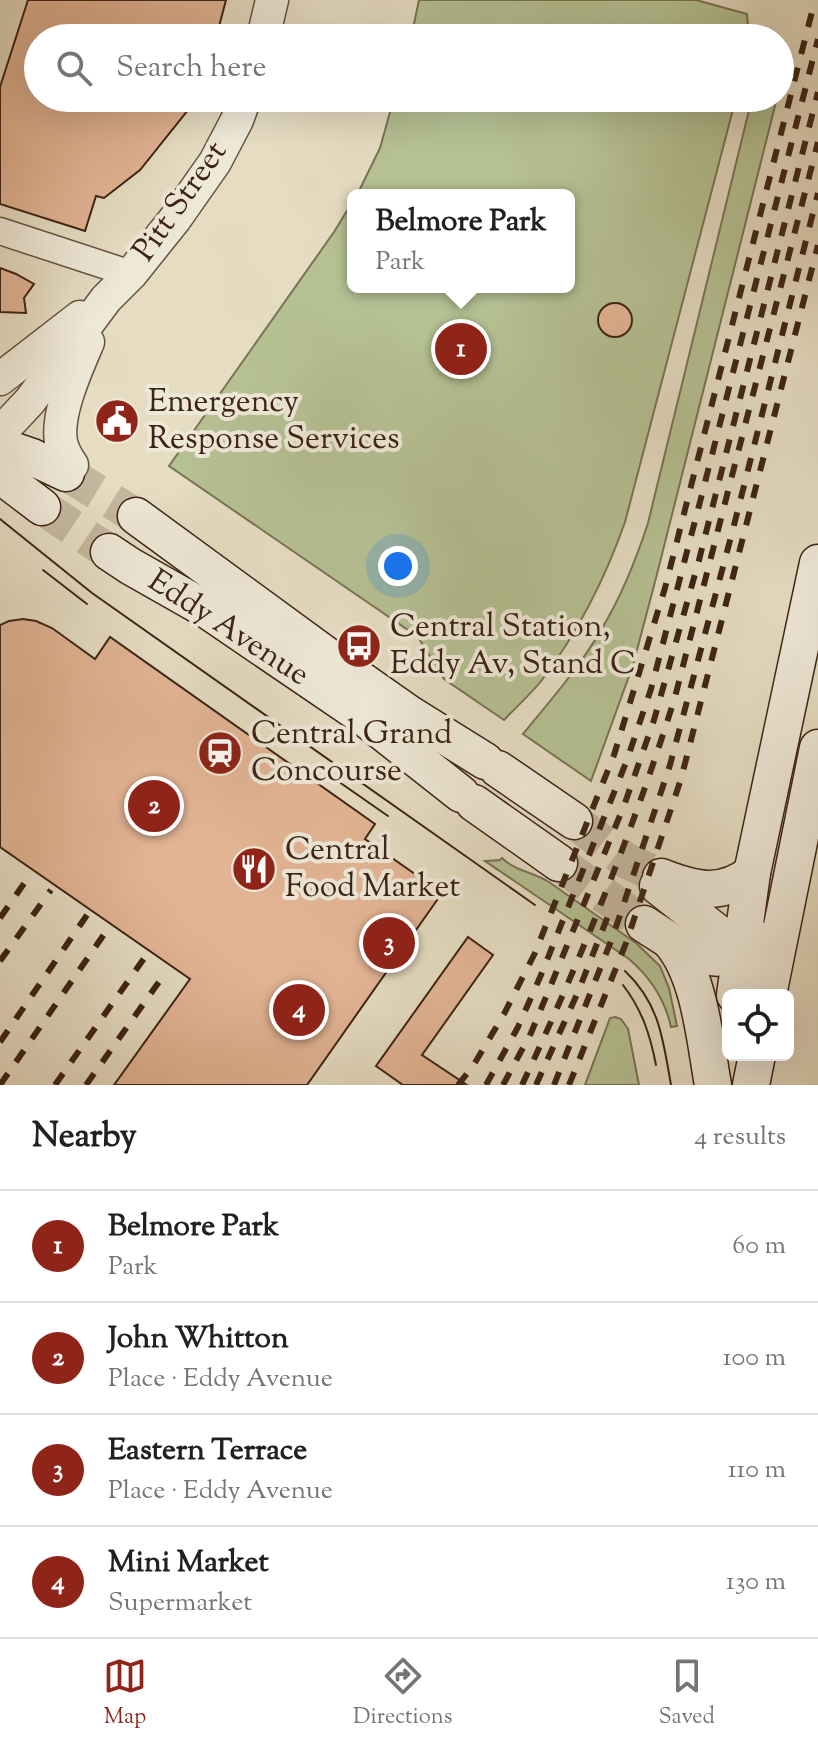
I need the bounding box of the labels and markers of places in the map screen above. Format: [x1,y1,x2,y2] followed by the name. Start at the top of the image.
[435,319,487,379] pin: 1
[148,380,400,463] place label: Emergency Response Services
[93,397,141,445] public building icon: Emergency Response Services
[390,605,636,688] place label: Central Station, Eddy Av, Stand C
[335,622,383,670] bus stop icon: Central Station, Eddy Av, Stand C
[251,712,452,795] place label: Central Grand Concourse
[196,729,244,777] station icon: Central Grand Concourse
[128,776,180,836] pin: 2
[285,828,460,911] place label: Central Food Market
[230,845,278,893] restaurant icon: Central Food Market
[363,913,415,973] pin: 3
[273,980,325,1040] pin: 4

